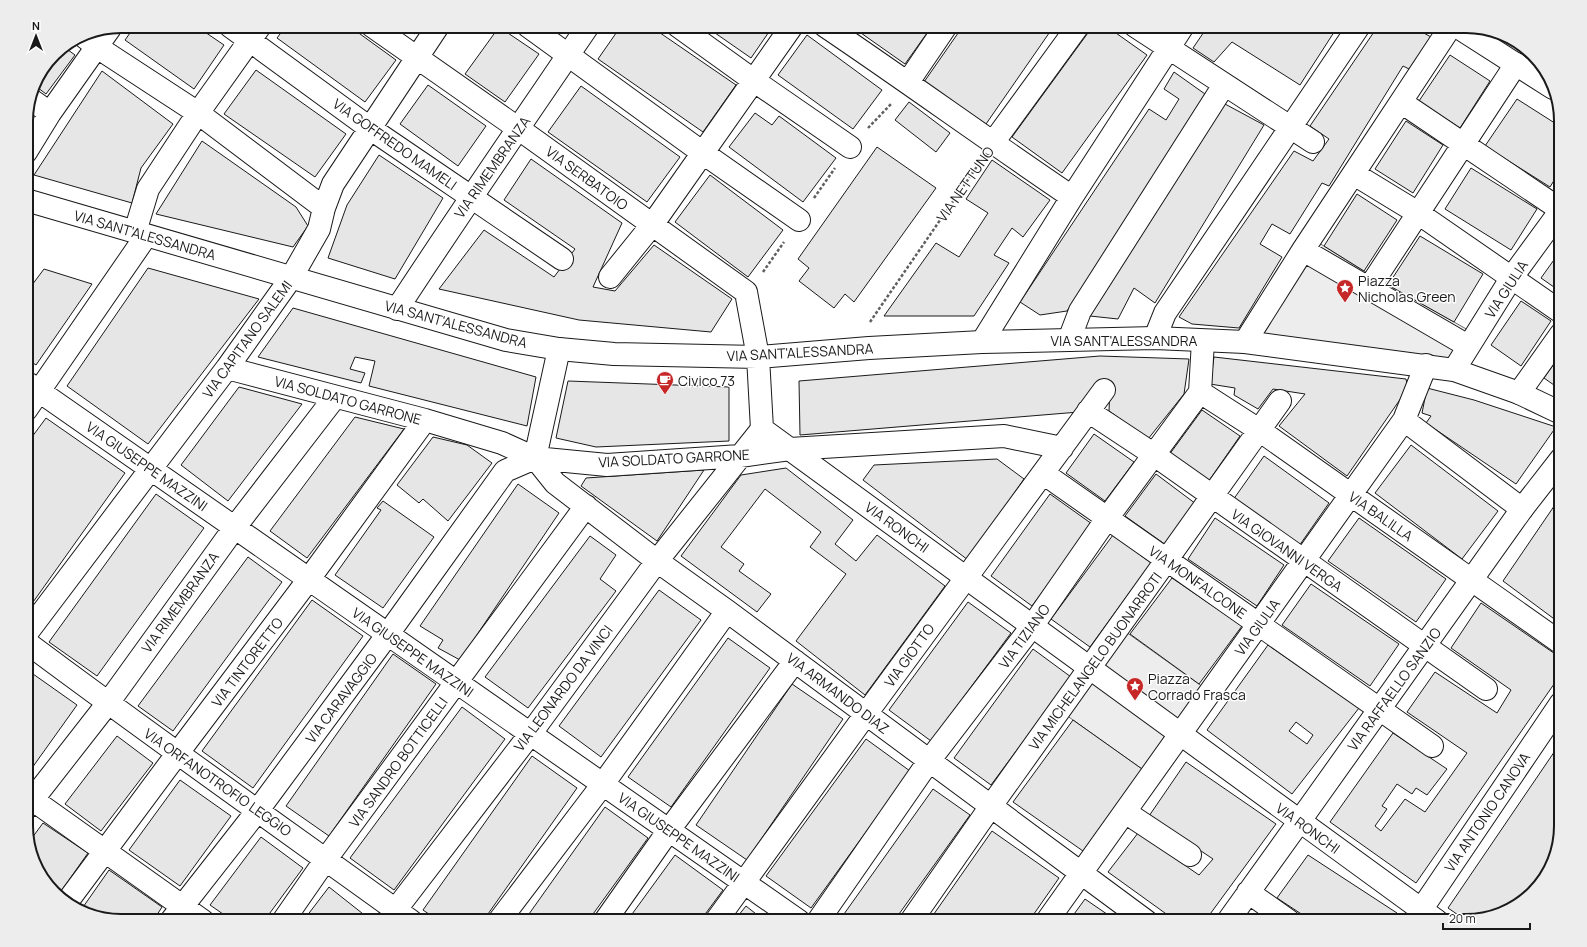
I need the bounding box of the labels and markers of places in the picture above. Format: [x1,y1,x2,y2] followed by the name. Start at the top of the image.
[1358,271,1456,306] place label: Piazza Nicholas Green
[1335,278,1355,303] place icon: Piazza Nicholas Green
[655,370,675,395] cafe icon: Civico 73
[678,371,735,390] place label: Civico 73
[1148,669,1246,704] place label: Piazza Corrado Frasca
[1125,676,1145,701] place icon: Piazza Corrado Frasca

